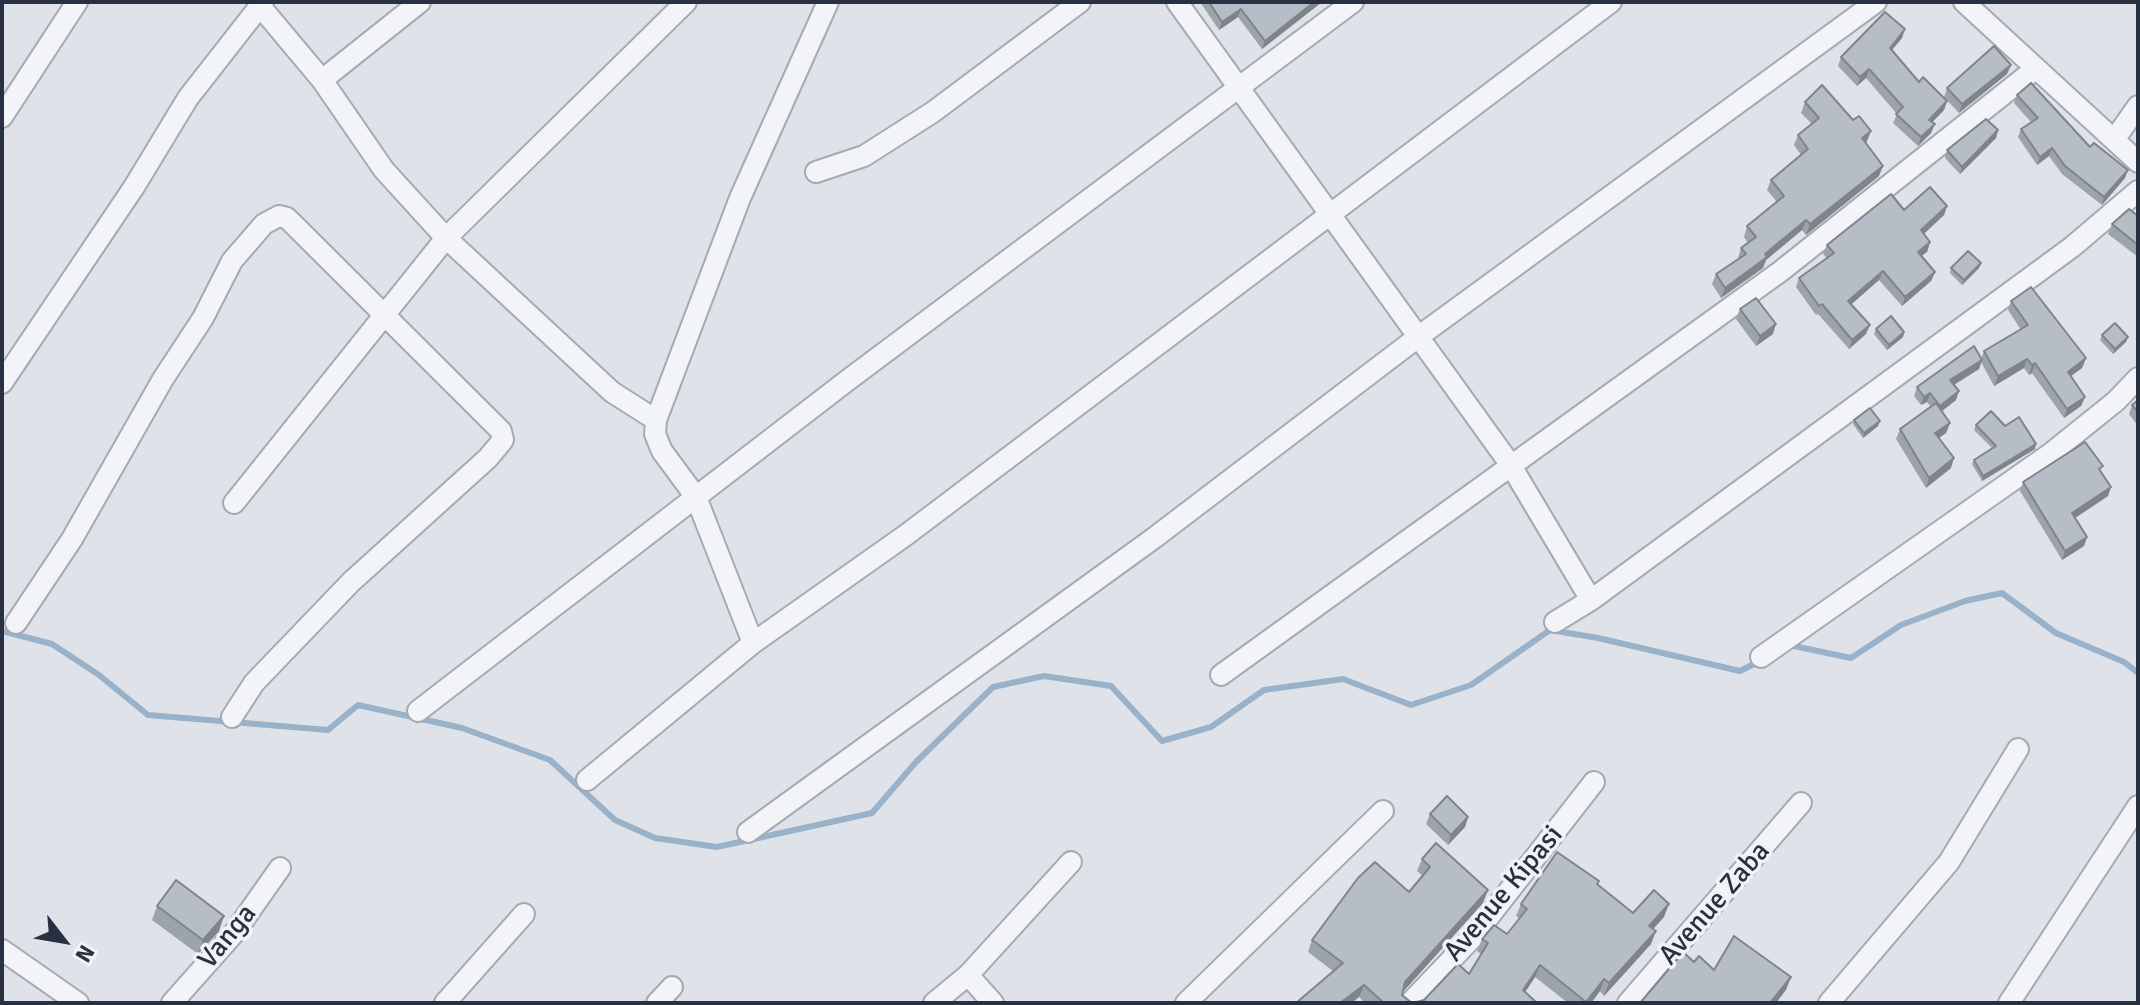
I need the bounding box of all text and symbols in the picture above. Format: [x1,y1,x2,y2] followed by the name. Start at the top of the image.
[1437,819,1571,969] street label: Avenue Kipasi
[1652,836,1778,972] street label: Avenue Zaba
[192,898,264,976] street label: Vanga
[24,901,104,981] north arrow
[69,940,101,967] text: N

